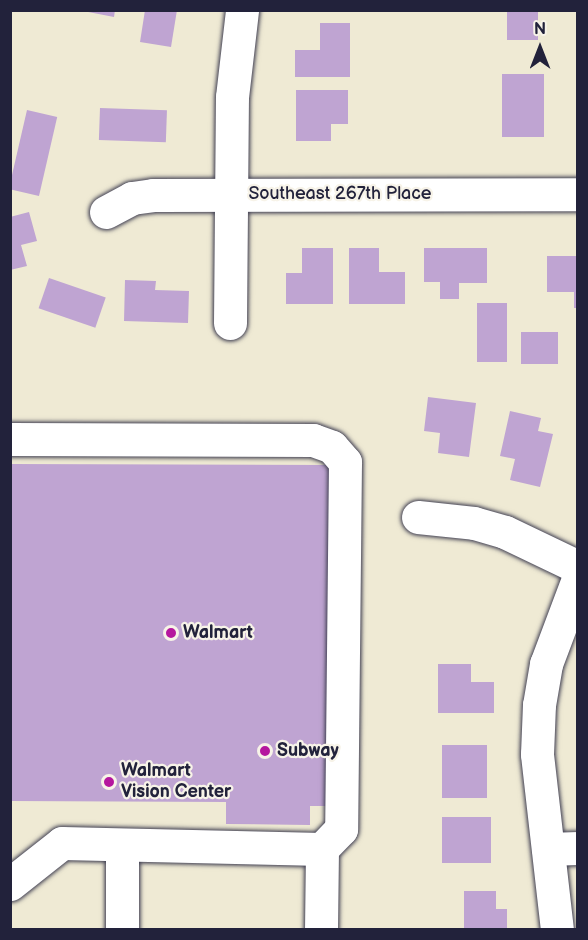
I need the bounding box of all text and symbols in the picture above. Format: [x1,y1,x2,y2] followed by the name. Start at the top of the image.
[510,18,570,78] north arrow
[534,20,546,39] text: N
[248,183,432,205] street label: Southeast 267th Place
[183,622,253,644] place label: Walmart
[164,626,178,640] marker: Walmart
[277,740,339,762] place label: Subway
[258,744,272,758] marker: Subway
[121,761,231,804] place label: Walmart Vision Center
[102,775,116,789] marker: Walmart Vision Center

